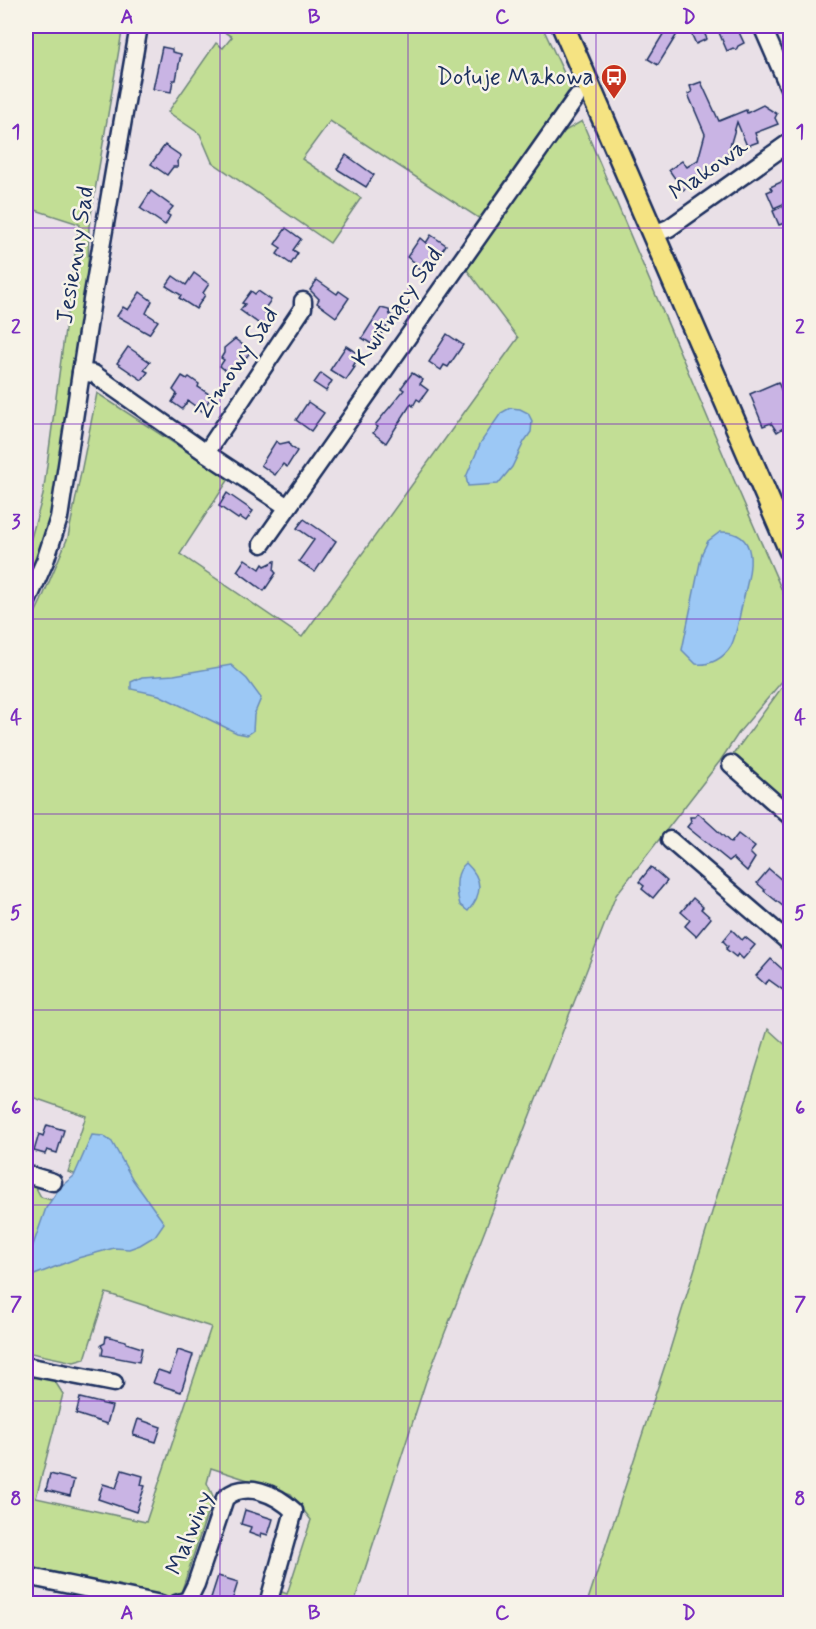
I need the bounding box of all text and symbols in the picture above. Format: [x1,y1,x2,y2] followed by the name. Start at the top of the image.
[120,4,134,31] text: A
[308,4,321,31] text: B
[495,4,510,31] text: C
[682,4,696,31] text: D
[436,62,594,93] place label: Dołuje Makowa
[599,62,629,100] bus stop icon: Dołuje Makowa
[12,119,20,146] text: 1
[796,119,804,146] text: 1
[663,131,755,208] street label: Makowa
[50,184,102,326] street label: Jesienny Sad
[346,241,450,373] street label: Kwitnący Sad
[188,301,286,427] street label: Zimowy Sad
[11,314,21,341] text: 2
[795,314,805,341] text: 2
[11,509,21,536] text: 3
[795,509,805,536] text: 3
[10,705,22,732] text: 4
[794,705,806,732] text: 4
[10,900,22,927] text: 5
[794,900,806,927] text: 5
[11,1095,21,1122] text: 6
[795,1095,805,1122] text: 6
[10,1291,22,1318] text: 7
[794,1291,806,1318] text: 7
[10,1486,22,1513] text: 8
[159,1486,221,1580] street label: Malwiny
[794,1486,806,1513] text: 8
[120,1600,134,1627] text: A
[308,1600,321,1627] text: B
[495,1600,510,1627] text: C
[682,1600,696,1627] text: D

